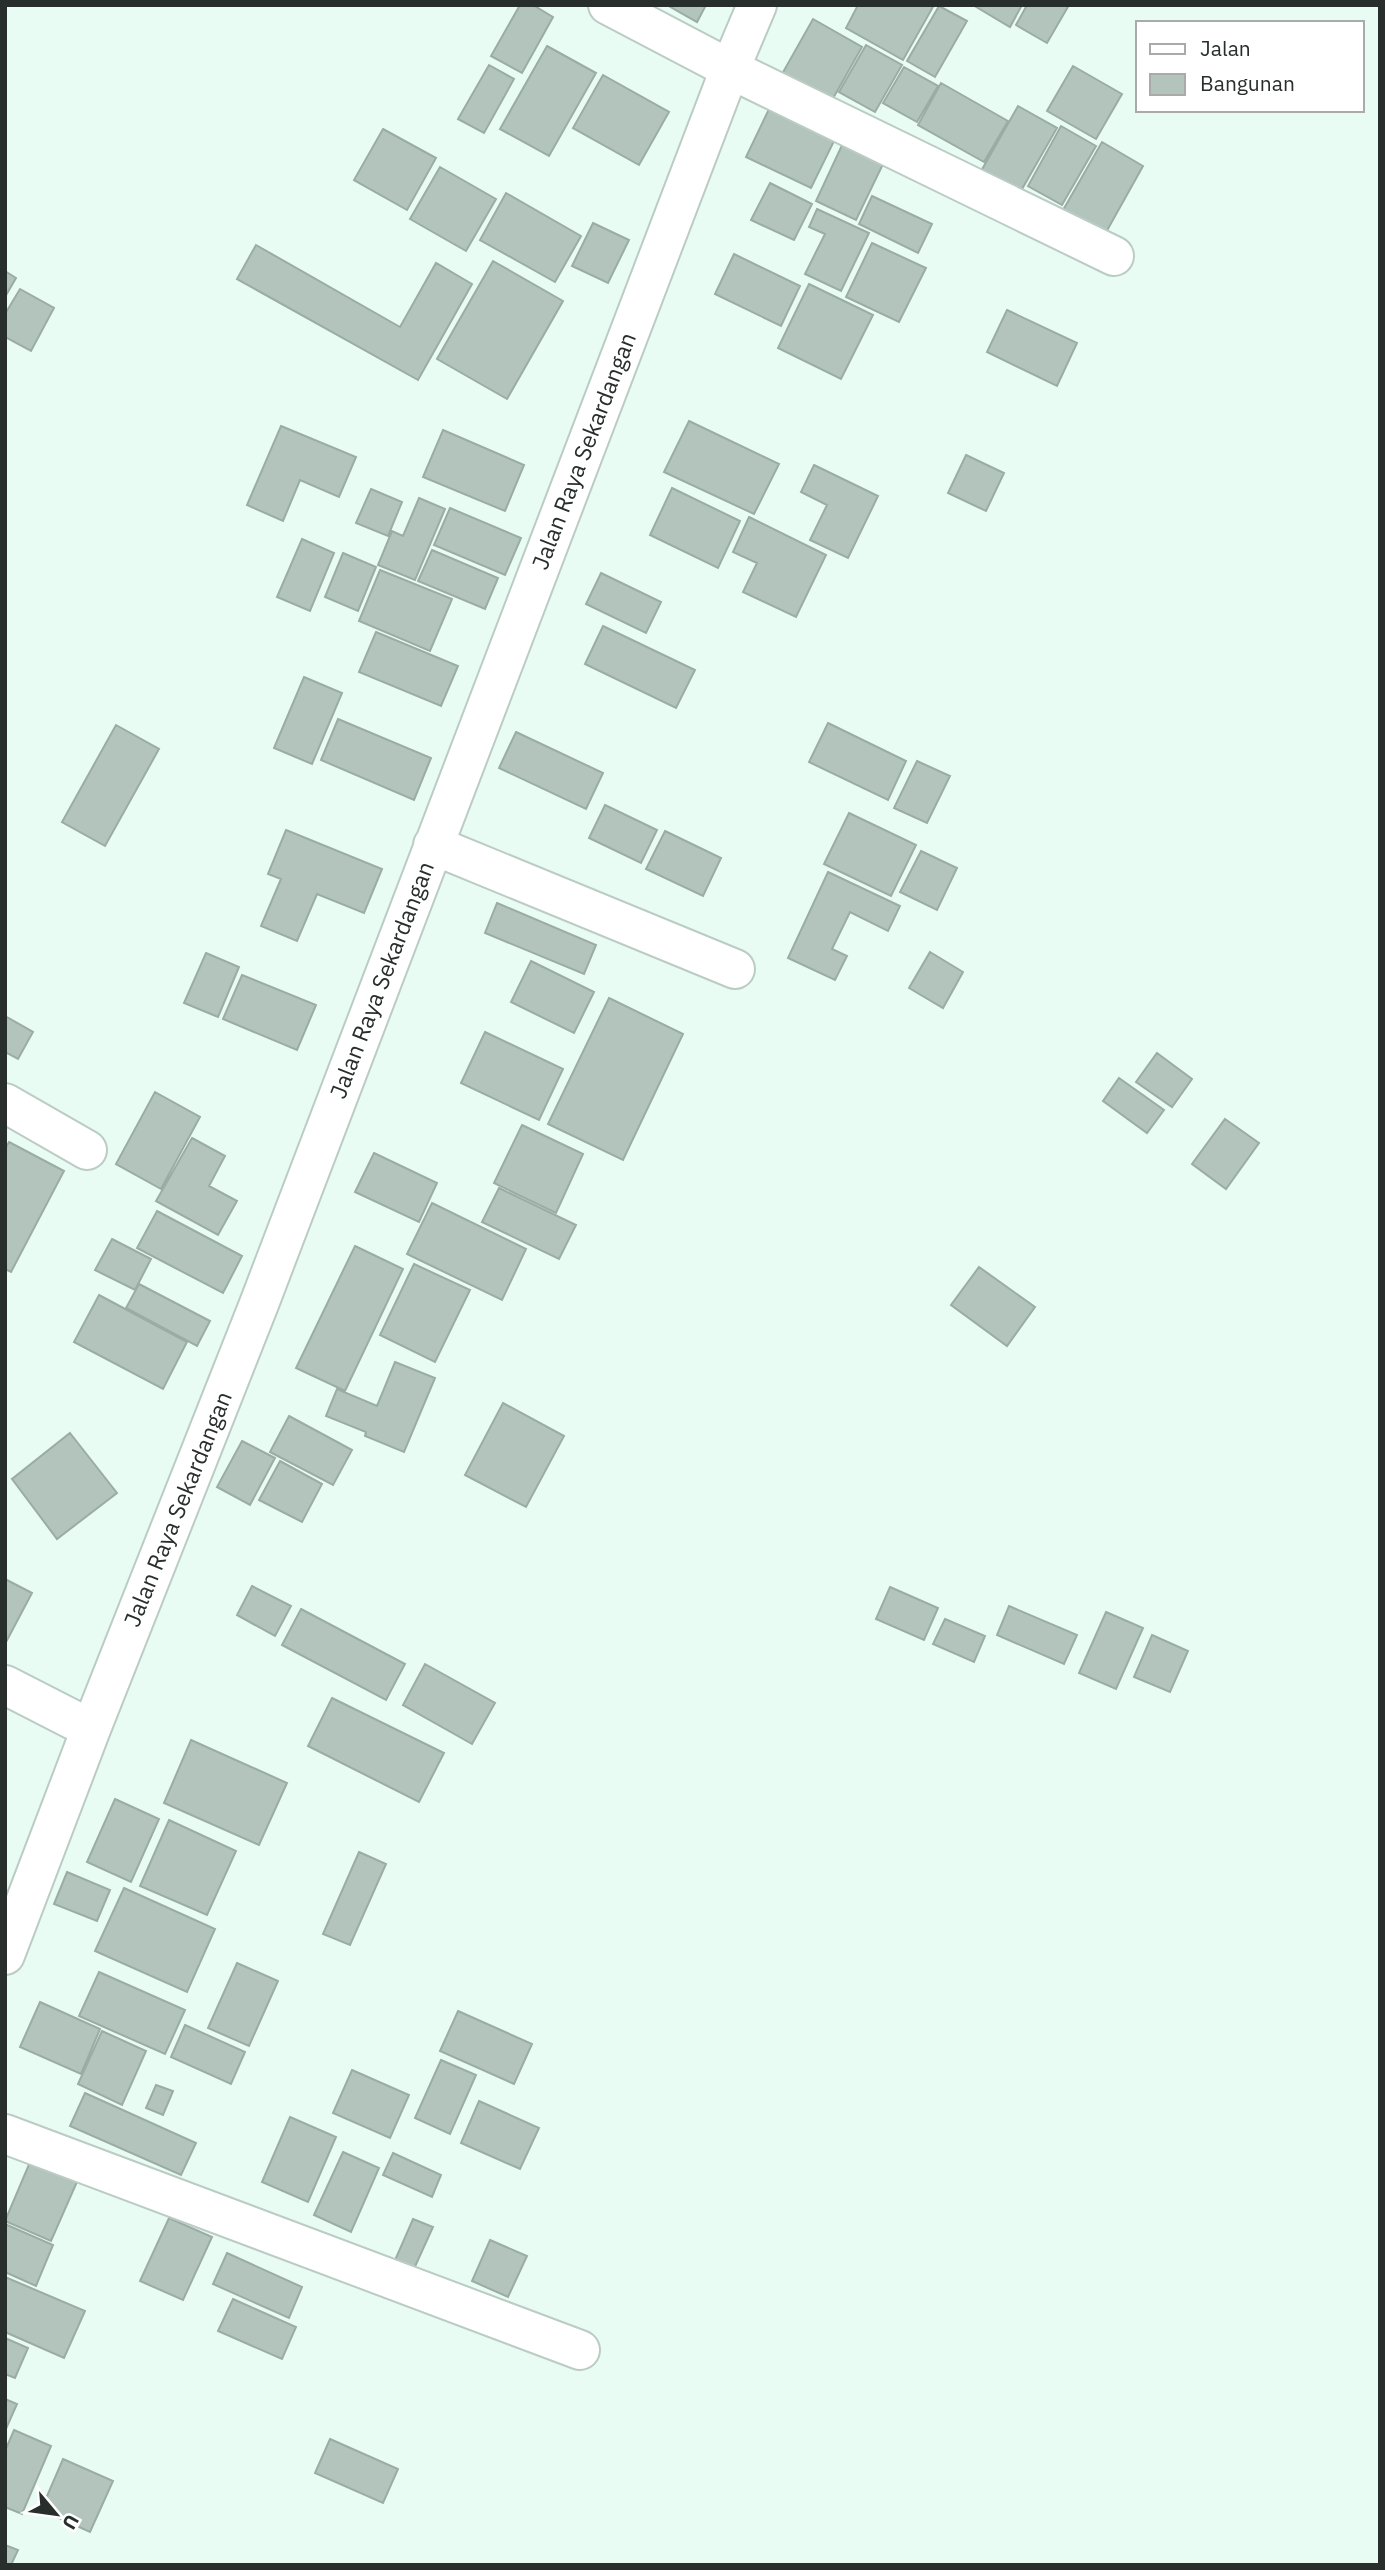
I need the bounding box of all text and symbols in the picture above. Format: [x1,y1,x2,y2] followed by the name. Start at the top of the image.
[1136,21,1364,112] legend
[1200,34,1251,62] text: Jalan
[1200,69,1295,97] text: Bangunan
[524,328,642,573] street label: Jalan Raya Sekardangan
[322,857,440,1102] street label: Jalan Raya Sekardangan
[116,1387,238,1631] street label: Jalan Raya Sekardangan
[21,2479,91,2549] north arrow
[57,2511,85,2534] text: U

